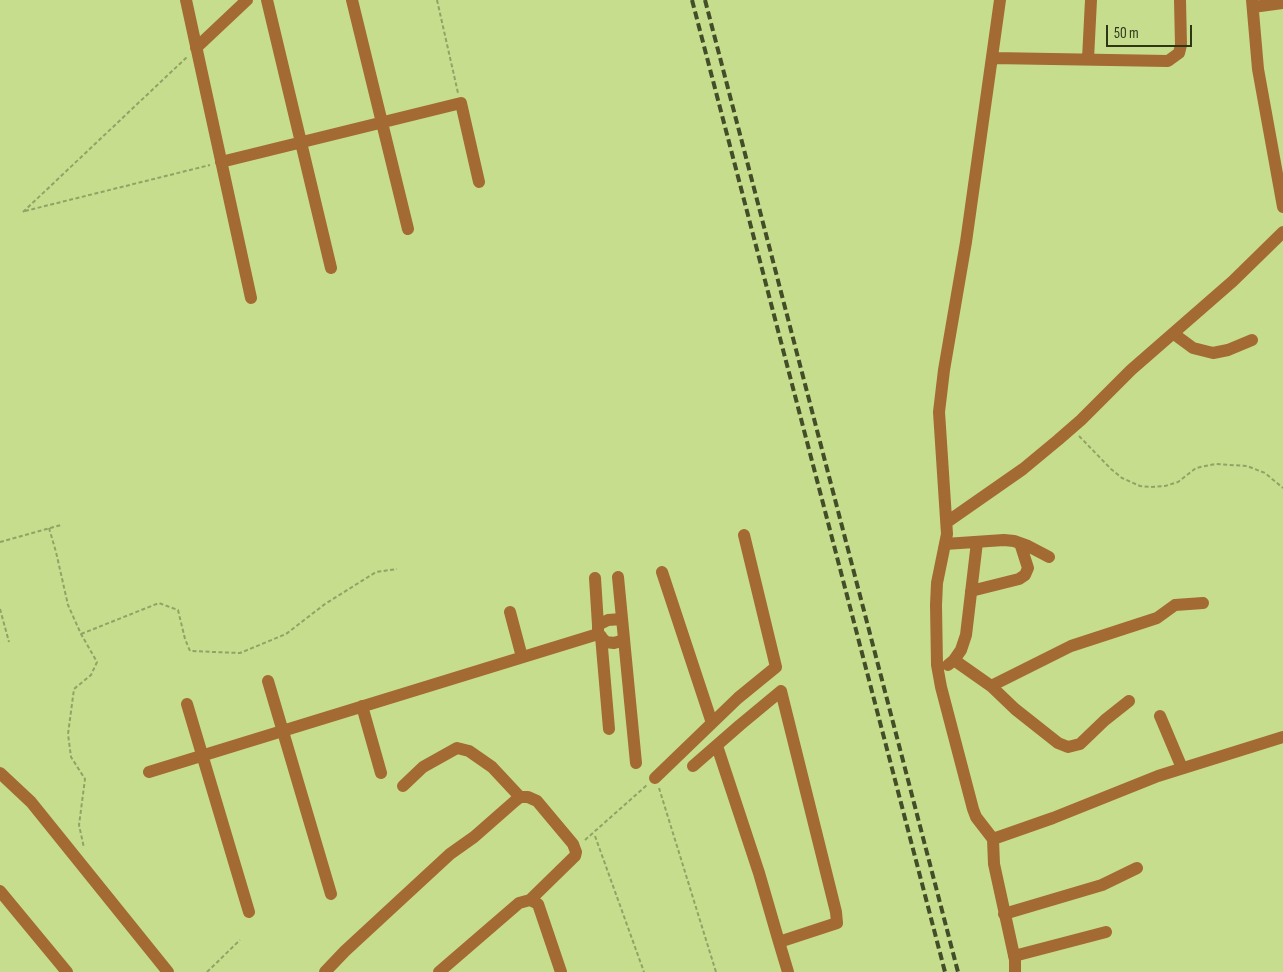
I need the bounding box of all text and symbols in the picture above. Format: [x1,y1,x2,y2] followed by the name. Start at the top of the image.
[1108,15,1194,47] scale bar
[1114,24,1139,43] text: 50 m

